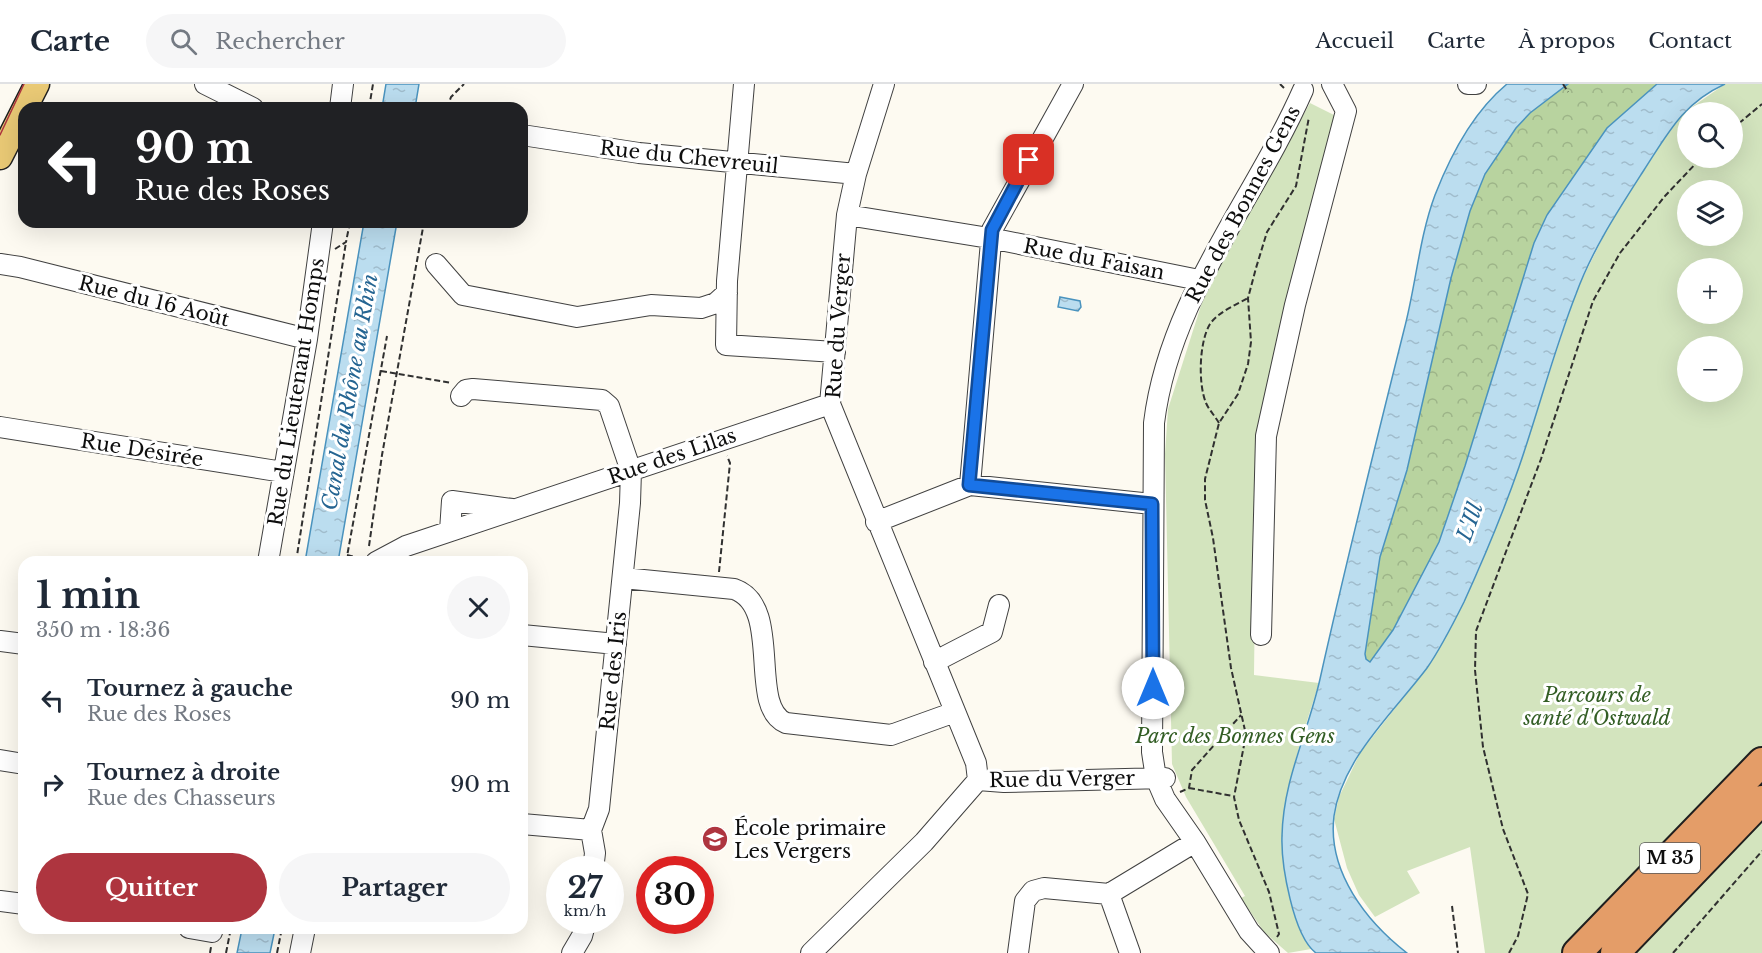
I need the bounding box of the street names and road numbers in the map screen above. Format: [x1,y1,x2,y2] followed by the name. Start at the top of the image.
[1181,101,1305,307] street label: Rue des Bonnes Gens
[598,136,780,178] street label: Rue du Chevreuil
[1021,234,1167,285] street label: Rue du Faisan
[821,252,855,400] street label: Rue du Verger
[263,256,329,528] street label: Rue du Lieutenant Homps
[76,271,232,331] street label: Rue du 16 Août
[605,423,739,489] street label: Rue des Lilas
[79,428,205,472] street label: Rue Désirée
[595,610,631,732] street label: Rue des Iris
[989,766,1136,792] street label: Rue du Verger
[1640,843,1700,873] road number: M 35

